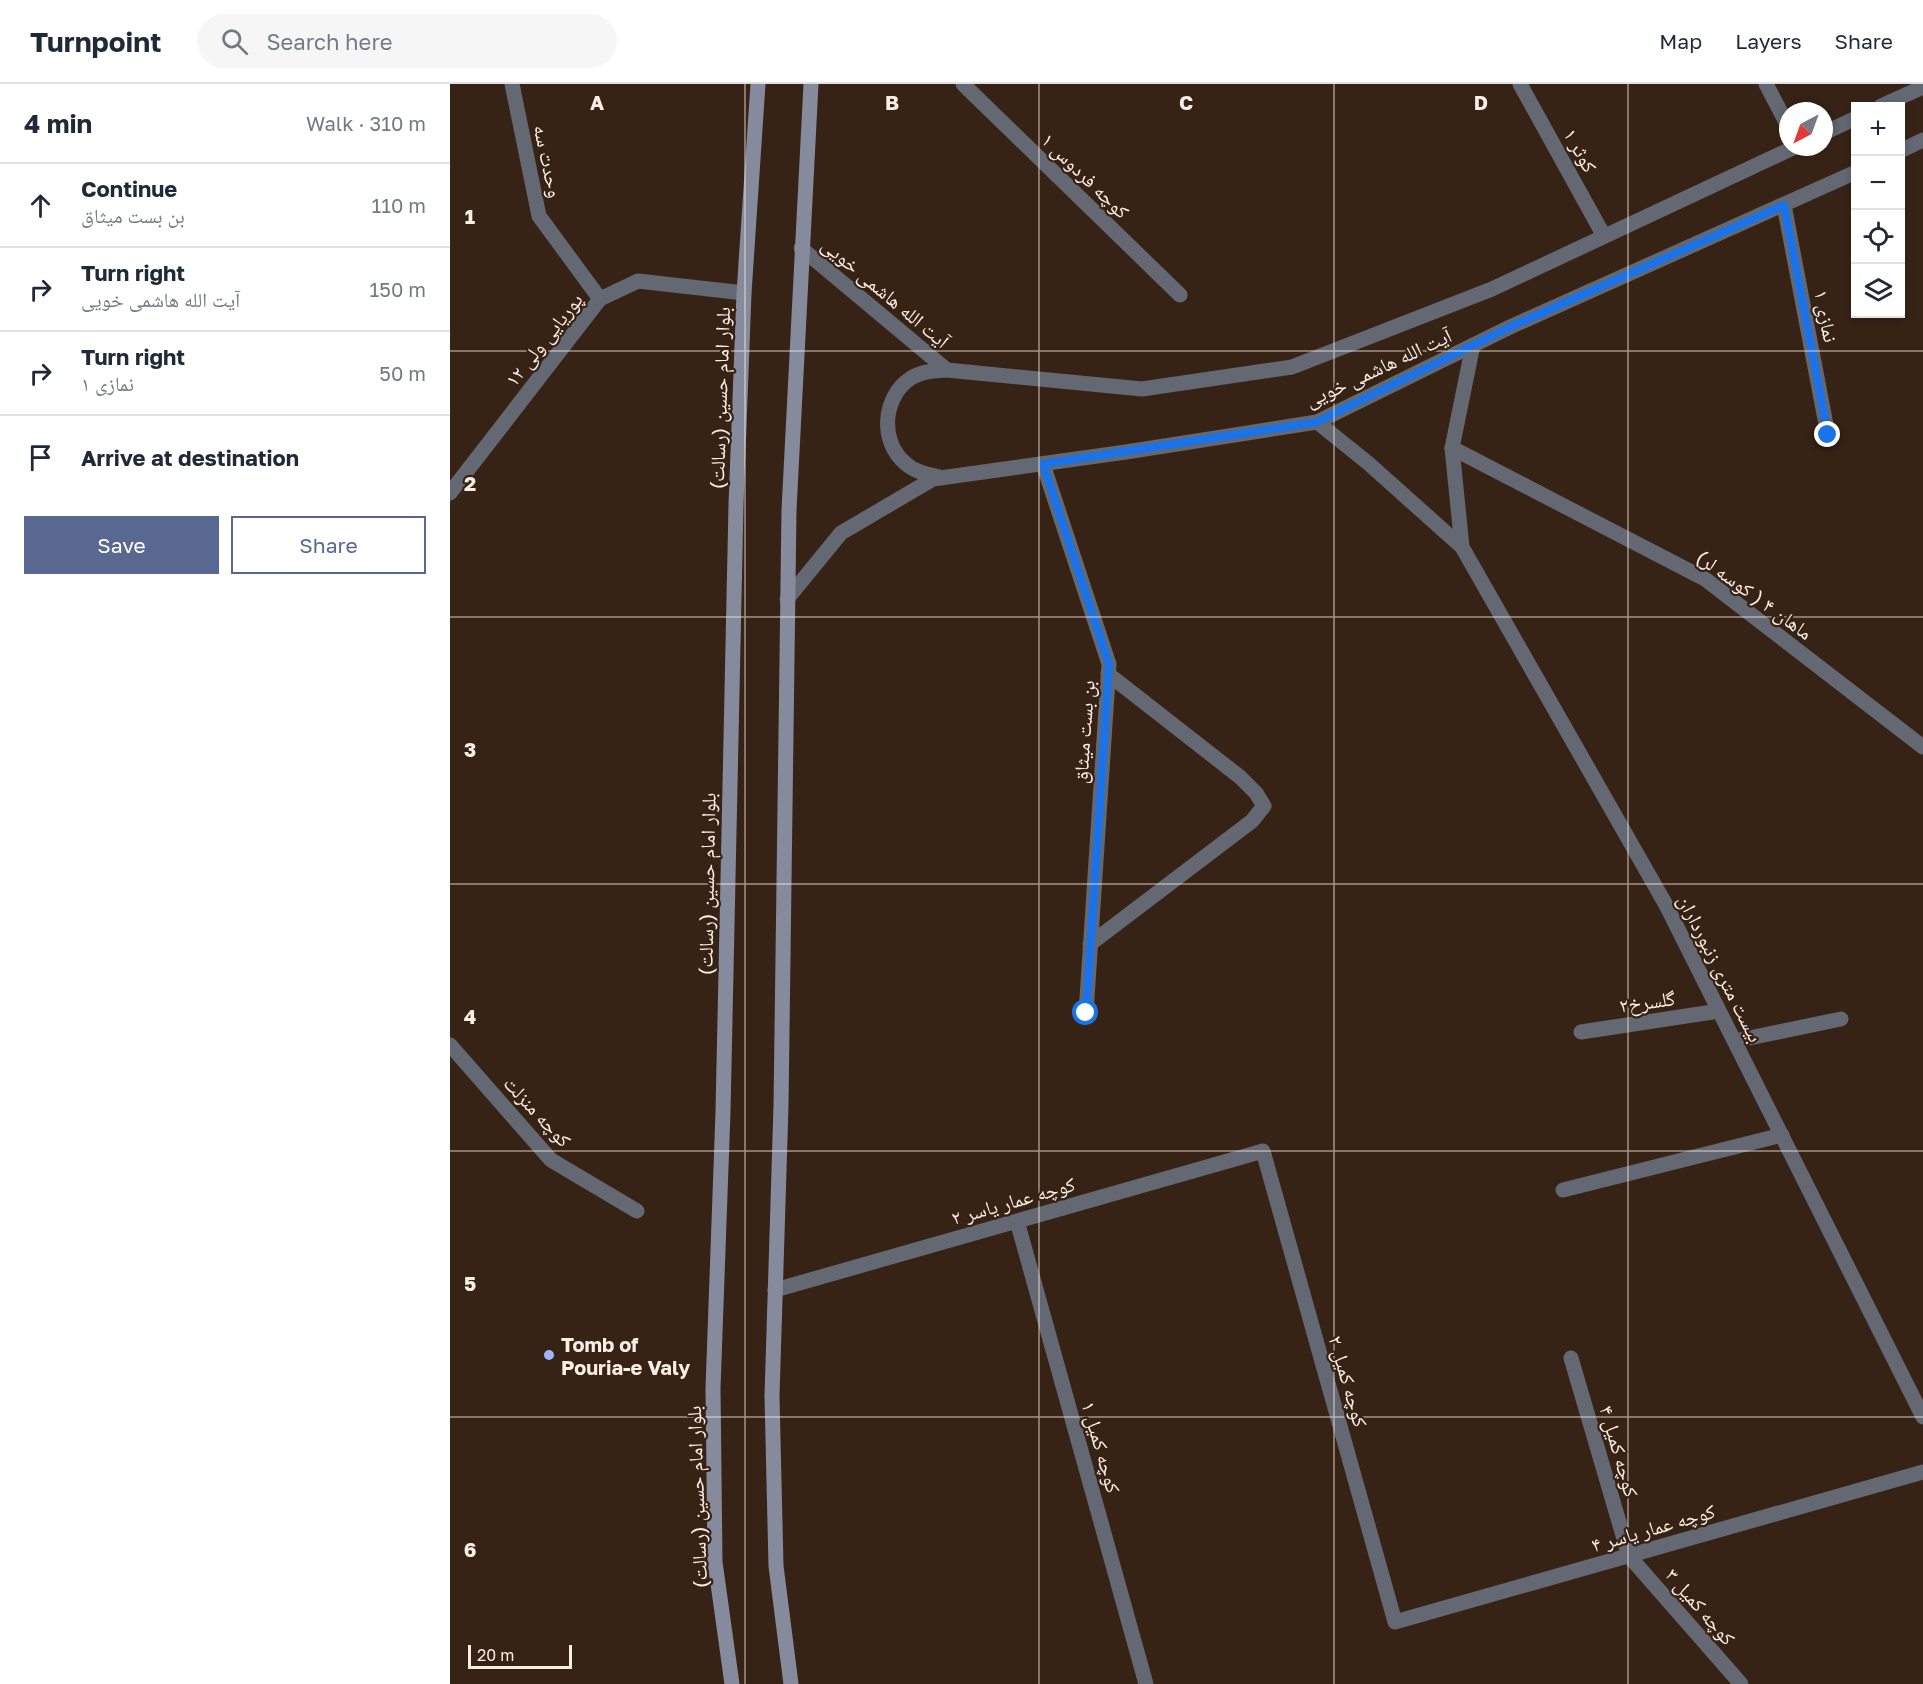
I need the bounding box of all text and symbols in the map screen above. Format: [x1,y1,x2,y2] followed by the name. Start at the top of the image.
[197,14,617,68] search box
[30,25,161,58] text: Turnpoint
[218,25,251,58] icon: search
[266,28,393,55] text: Search here
[1659,28,1702,54] text: Map
[1735,28,1802,54] text: Layers
[1835,28,1893,54] text: Share
[590,90,604,114] text: A
[885,90,899,114] text: B
[1179,90,1193,114] text: C
[1474,90,1488,114] text: D
[1779,102,1833,156] north arrow
[1851,102,1905,318] map controls
[1851,102,1905,156] button: +
[24,108,92,139] text: 4 min
[306,111,426,135] text: Walk · 310 m
[530,122,568,200] street label: وحدت سه
[1559,124,1603,176] street label: کوثر ۱
[1036,127,1135,224] street label: کوچه فردوس ۱
[1851,156,1905,210] button: −
[81,175,177,202] text: Continue
[24,189,57,222] icon: ahead
[372,193,426,217] text: 110 m
[81,203,185,227] text: بن بست میثاق
[465,204,475,228] text: 1
[1851,210,1905,264] button: locate
[817,232,955,354] street label: آیت الله هاشمی خویی
[81,259,185,286] text: Turn right
[1851,264,1905,318] button: layers
[24,273,57,306] icon: right
[370,277,426,301] text: 150 m
[81,287,240,311] text: آیت الله هاشمی خویی
[499,288,588,391] street label: پوریایی ولی ۱۲
[1809,288,1844,344] street label: نمازی ۱
[704,306,737,490] street label: بلوار امام حسین (رسالت)
[1301,322,1456,412] street label: آیت الله هاشمی خویی
[81,343,185,370] text: Turn right
[24,357,57,390] icon: right
[379,361,426,385] text: 50 m
[81,371,134,395] text: نمازی ۱
[1814,421,1840,447] route end
[24,441,57,474] icon: arrive
[81,444,299,471] text: Arrive at destination
[464,471,476,495] text: 2
[24,516,219,574] button: Save
[231,516,426,574] button: Share
[1692,544,1818,645] street label: ماهان ۴ ( کوسه لر)
[1067,679,1100,785] street label: بن بست میثاق
[464,737,476,761] text: 3
[692,793,723,976] street label: بلوار امام حسین (رسالت)
[1673,890,1769,1046] street label: بیست متری زنبورداران
[1617,985,1677,1019] street label: گلسرخ۲
[1072,999,1098,1025] route start
[464,1004,476,1028] text: 4
[499,1071,577,1152] street label: کوچه منزلت
[948,1171,1078,1230] street label: کوچه عمار یاسر ۲
[464,1271,476,1295] text: 5
[561,1332,690,1379] place label: Tomb of Pouria-e Valy
[1324,1333,1373,1430] street label: کوچه کمیل ۲
[542,1348,556,1362] marker: Tomb of Pouria-e Valy
[1077,1399,1126,1496] street label: کوچه کمیل ۱
[1595,1403,1644,1500] street label: کوچه کمیل ۴
[681,1405,714,1589] street label: بلوار امام حسین (رسالت)
[1588,1498,1718,1557] street label: کوچه عمار یاسر ۴
[464,1537,476,1561] text: 6
[1660,1563,1741,1650] street label: کوچه کمیل ۳
[468,1642,572,1670] scale bar
[477,1645,514,1665] text: 20 m

